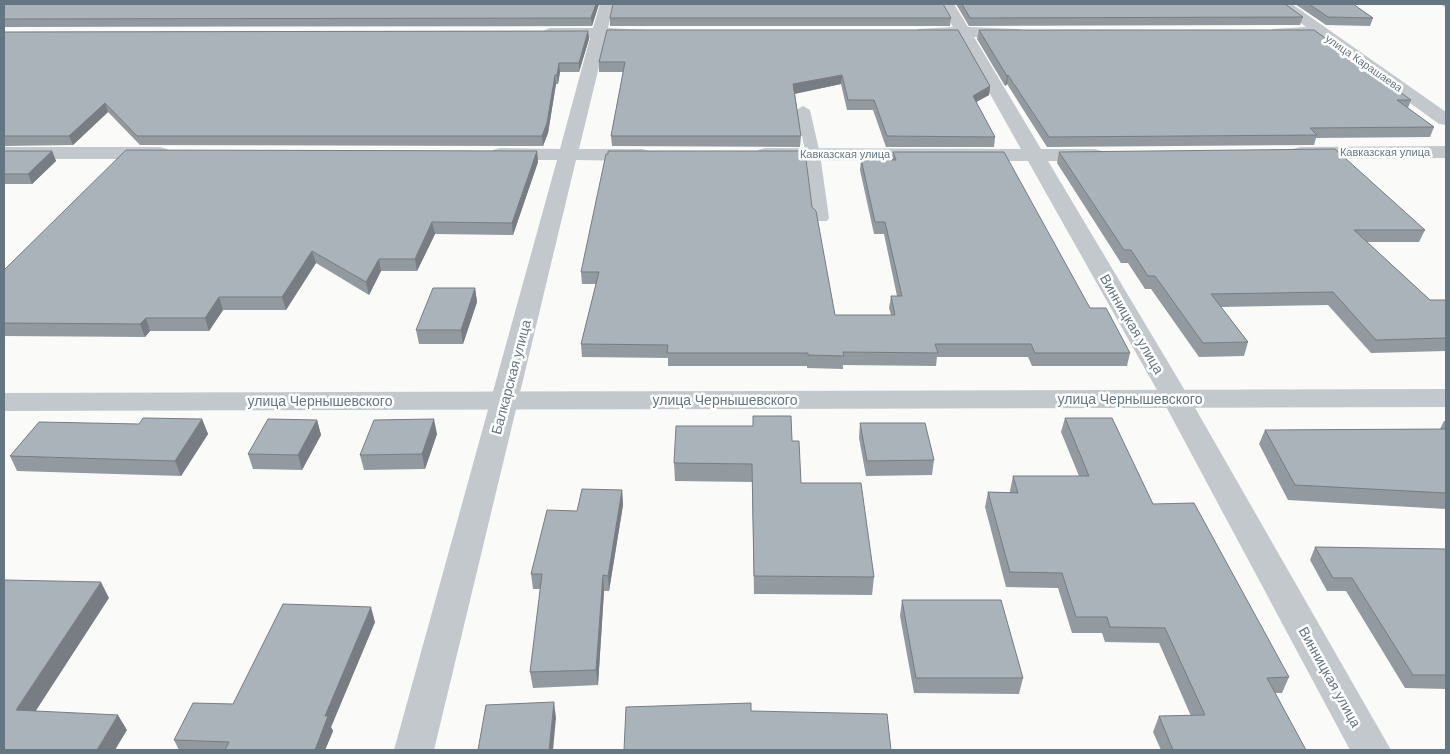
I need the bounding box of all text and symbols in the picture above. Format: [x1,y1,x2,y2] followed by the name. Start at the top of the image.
[1323,31,1406,95] street label: улица Карашаева
[1340,145,1431,159] street label: Кавказская улица
[800,147,891,161] street label: Кавказская улица
[1096,271,1168,377] street label: Винницкая улица
[487,317,535,436] street label: Балкарская улица
[1058,390,1203,408] street label: улица Чернышевского
[653,391,798,409] street label: улица Чернышевского
[248,392,393,410] street label: улица Чернышевского
[1295,623,1365,731] street label: Винницкая улица

